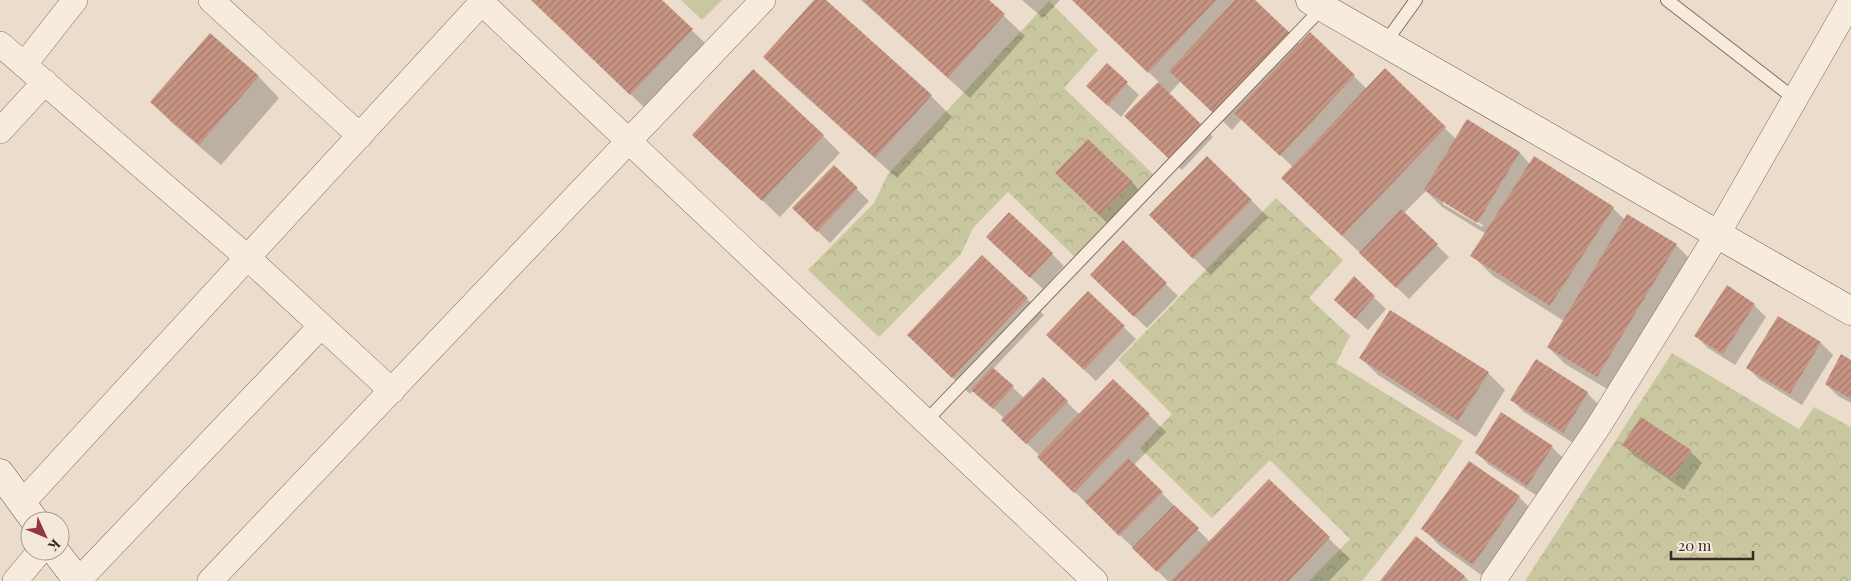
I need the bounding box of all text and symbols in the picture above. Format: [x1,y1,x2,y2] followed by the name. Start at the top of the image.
[20,511,70,561] north arrow
[1671,528,1754,560] scale bar
[44,535,65,556] text: K
[1678,535,1712,555] text: 20 m

